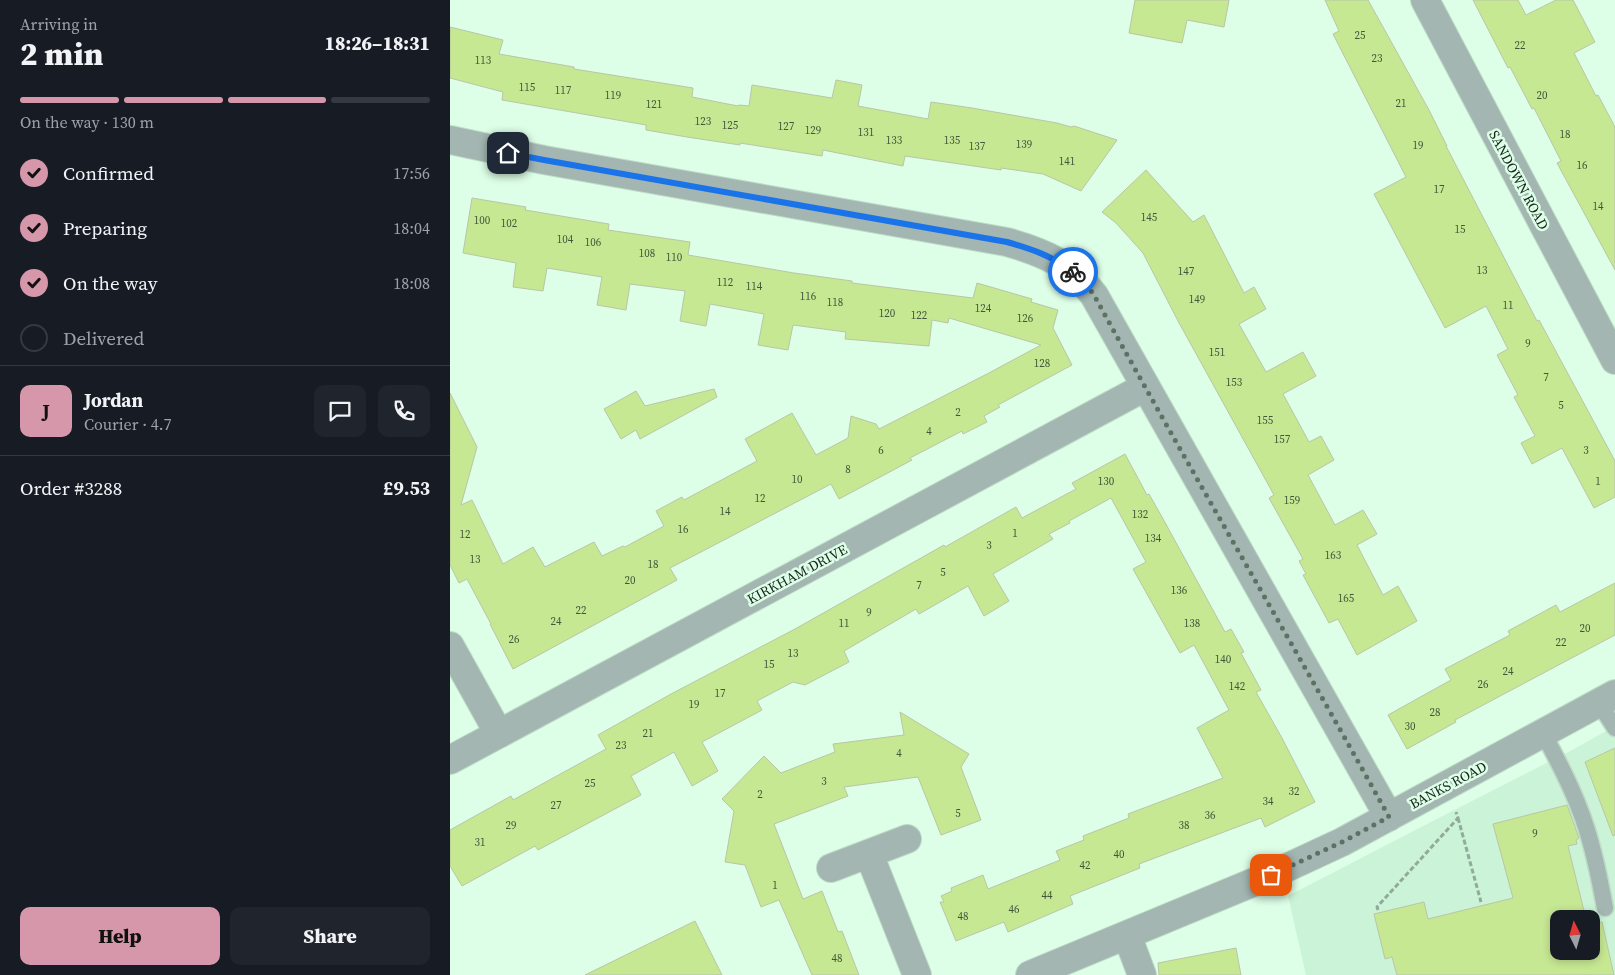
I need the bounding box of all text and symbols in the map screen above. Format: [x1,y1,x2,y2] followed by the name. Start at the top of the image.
[20,13,98,35] text: Arriving in
[1355,28,1366,43] house number: 25
[325,30,430,56] text: 18:26–18:31
[20,32,103,76] text: 2 min
[1515,38,1526,53] house number: 22
[1372,51,1383,66] house number: 23
[475,53,492,68] house number: 113
[519,80,536,95] house number: 115
[555,83,572,98] house number: 117
[605,88,621,103] house number: 119
[1537,88,1548,103] house number: 20
[1396,96,1407,111] house number: 21
[646,97,662,112] house number: 121
[20,111,154,133] text: On the way · 130 m
[695,114,712,129] house number: 123
[722,118,739,133] house number: 125
[778,119,795,134] house number: 127
[805,123,821,138] house number: 129
[858,125,874,140] house number: 131
[1484,127,1554,233] street label: SANDOWN ROAD
[1560,127,1571,142] house number: 18
[487,132,529,174] pin
[886,133,903,148] house number: 133
[944,133,961,148] house number: 135
[1016,137,1032,152] house number: 139
[1413,138,1424,153] house number: 19
[494,139,522,167] icon: home
[969,139,986,154] house number: 137
[1059,154,1075,169] house number: 141
[1577,158,1588,173] house number: 16
[20,159,48,187] icon: check
[63,160,154,186] text: Confirmed
[393,162,430,184] text: 17:56
[1434,182,1445,197] house number: 17
[1593,199,1604,214] house number: 14
[1141,210,1158,225] house number: 145
[474,213,491,228] house number: 100
[20,214,48,242] icon: check
[63,215,147,241] text: Preparing
[501,216,518,231] house number: 102
[393,217,430,239] text: 18:04
[1455,222,1466,237] house number: 15
[557,232,574,247] house number: 104
[585,235,602,250] house number: 106
[639,246,655,261] house number: 108
[1048,247,1098,297] courier
[666,250,683,265] house number: 110
[1059,258,1087,286] icon: bike
[1477,263,1488,278] house number: 13
[1178,264,1195,279] house number: 147
[20,269,48,297] icon: check
[63,270,158,296] text: On the way
[393,272,430,294] text: 18:08
[717,275,734,290] house number: 112
[746,279,763,294] house number: 114
[800,289,817,304] house number: 116
[1189,292,1205,307] house number: 149
[827,295,843,310] house number: 118
[1503,298,1514,313] house number: 11
[975,301,992,316] house number: 124
[879,306,896,321] house number: 120
[911,308,928,323] house number: 122
[1017,311,1034,326] house number: 126
[63,325,144,351] text: Delivered
[1525,336,1531,351] house number: 9
[1209,345,1225,360] house number: 151
[1034,356,1050,371] house number: 128
[1543,370,1549,385] house number: 7
[1226,375,1243,390] house number: 153
[314,385,366,437] button: chat
[378,385,430,437] button: phone
[84,387,143,413] text: Jordan
[42,398,50,424] text: J
[1558,398,1564,413] house number: 5
[955,405,961,420] house number: 2
[84,413,172,435] text: Courier · 4.7
[1257,413,1274,428] house number: 155
[926,424,932,439] house number: 4
[1274,432,1291,447] house number: 157
[878,443,884,458] house number: 6
[1583,443,1589,458] house number: 3
[845,462,851,477] house number: 8
[792,472,803,487] house number: 10
[1098,474,1115,489] house number: 130
[1595,474,1601,489] house number: 1
[20,475,122,501] text: Order #3288
[383,475,430,501] text: £9.53
[755,491,766,506] house number: 12
[1284,493,1300,508] house number: 159
[720,504,731,519] house number: 14
[1132,507,1149,522] house number: 132
[678,522,689,537] house number: 16
[1012,526,1018,541] house number: 1
[460,527,471,542] house number: 12
[1145,531,1162,546] house number: 134
[986,538,992,553] house number: 3
[743,539,851,609] street label: KIRKHAM DRIVE
[1325,548,1342,563] house number: 163
[470,552,481,567] house number: 13
[648,557,659,572] house number: 18
[940,565,946,580] house number: 5
[625,573,636,588] house number: 20
[916,578,922,593] house number: 7
[1171,583,1188,598] house number: 136
[1338,591,1355,606] house number: 165
[576,603,587,618] house number: 22
[866,605,872,620] house number: 9
[551,614,562,629] house number: 24
[839,616,850,631] house number: 11
[1184,616,1200,631] house number: 138
[1580,621,1591,636] house number: 20
[509,632,520,647] house number: 26
[1556,635,1567,650] house number: 22
[788,646,799,661] house number: 13
[1215,652,1232,667] house number: 140
[764,657,775,672] house number: 15
[1503,664,1514,679] house number: 24
[1478,677,1489,692] house number: 26
[1229,679,1246,694] house number: 142
[715,686,726,701] house number: 17
[689,697,700,712] house number: 19
[1430,705,1441,720] house number: 28
[1405,719,1416,734] house number: 30
[643,726,654,741] house number: 21
[616,738,627,753] house number: 23
[896,746,902,761] house number: 4
[1406,756,1490,814] street label: BANKS ROAD
[821,774,827,789] house number: 3
[585,776,596,791] house number: 25
[1289,784,1300,799] house number: 32
[757,787,763,802] house number: 2
[1263,794,1274,809] house number: 34
[551,798,562,813] house number: 27
[955,806,961,821] house number: 5
[1205,808,1216,823] house number: 36
[506,818,517,833] house number: 29
[1179,818,1190,833] house number: 38
[1532,826,1538,841] house number: 9
[475,835,486,850] house number: 31
[1114,847,1125,862] house number: 40
[1250,854,1292,896] pin
[1080,858,1091,873] house number: 42
[1257,861,1285,889] icon: bag
[772,878,778,893] house number: 1
[1042,888,1053,903] house number: 44
[1009,902,1020,917] house number: 46
[20,907,220,965] button: Help
[230,907,430,965] button: Share
[958,909,969,924] house number: 48
[1550,910,1600,960] north arrow
[1550,910,1600,960] map controls
[832,951,843,966] house number: 48

